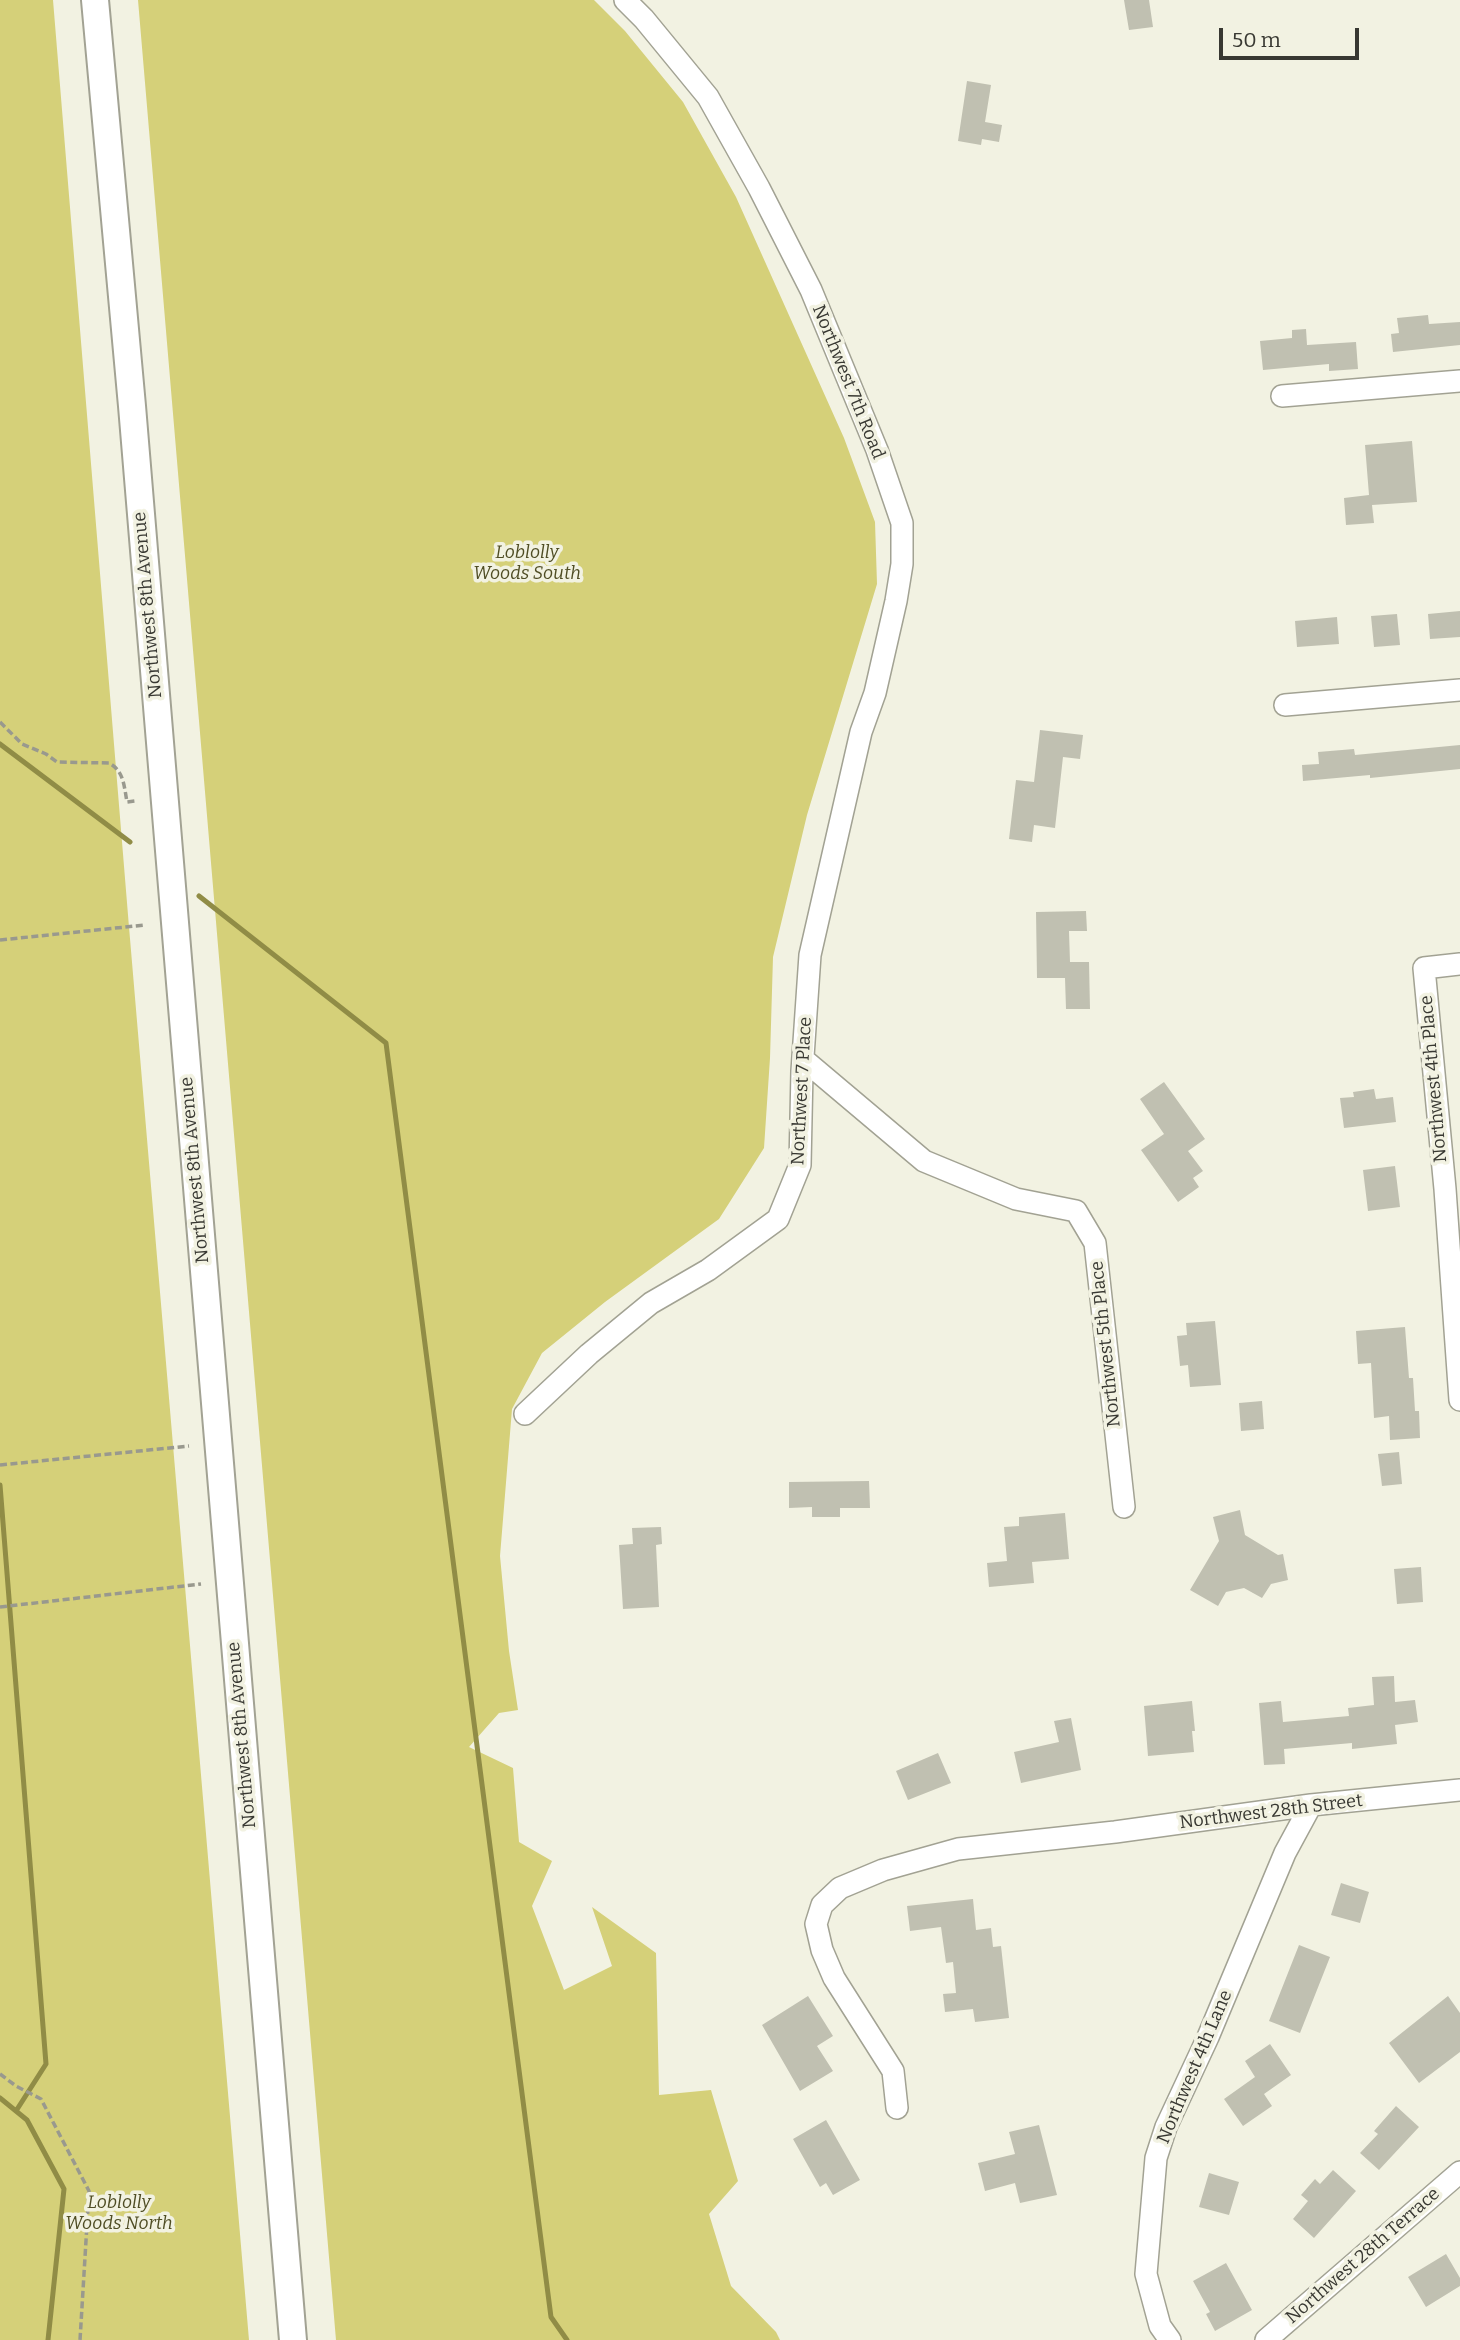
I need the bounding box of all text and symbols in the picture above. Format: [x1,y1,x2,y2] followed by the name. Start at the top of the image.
[1222,14,1362,58] scale bar
[1232,27,1281,53] text: 50 m
[807,302,889,462] street label: Northwest 7th Road
[129,511,167,699] street label: Northwest 8th Avenue
[473,542,581,584] park label: Loblolly Woods South
[1416,995,1452,1163] street label: Northwest 4th Place
[787,1016,817,1166] street label: Northwest 7 Place
[176,1076,214,1264] street label: Northwest 8th Avenue
[1087,1260,1125,1428] street label: Northwest 5th Place
[223,1641,261,1829] street label: Northwest 8th Avenue
[1178,1790,1364,1834] street label: Northwest 28th Street
[1153,1987,1237,2147] street label: Northwest 4th Lane
[1282,2183,1444,2329] street label: Northwest 28th Terrace
[65,2192,173,2234] park label: Loblolly Woods North

